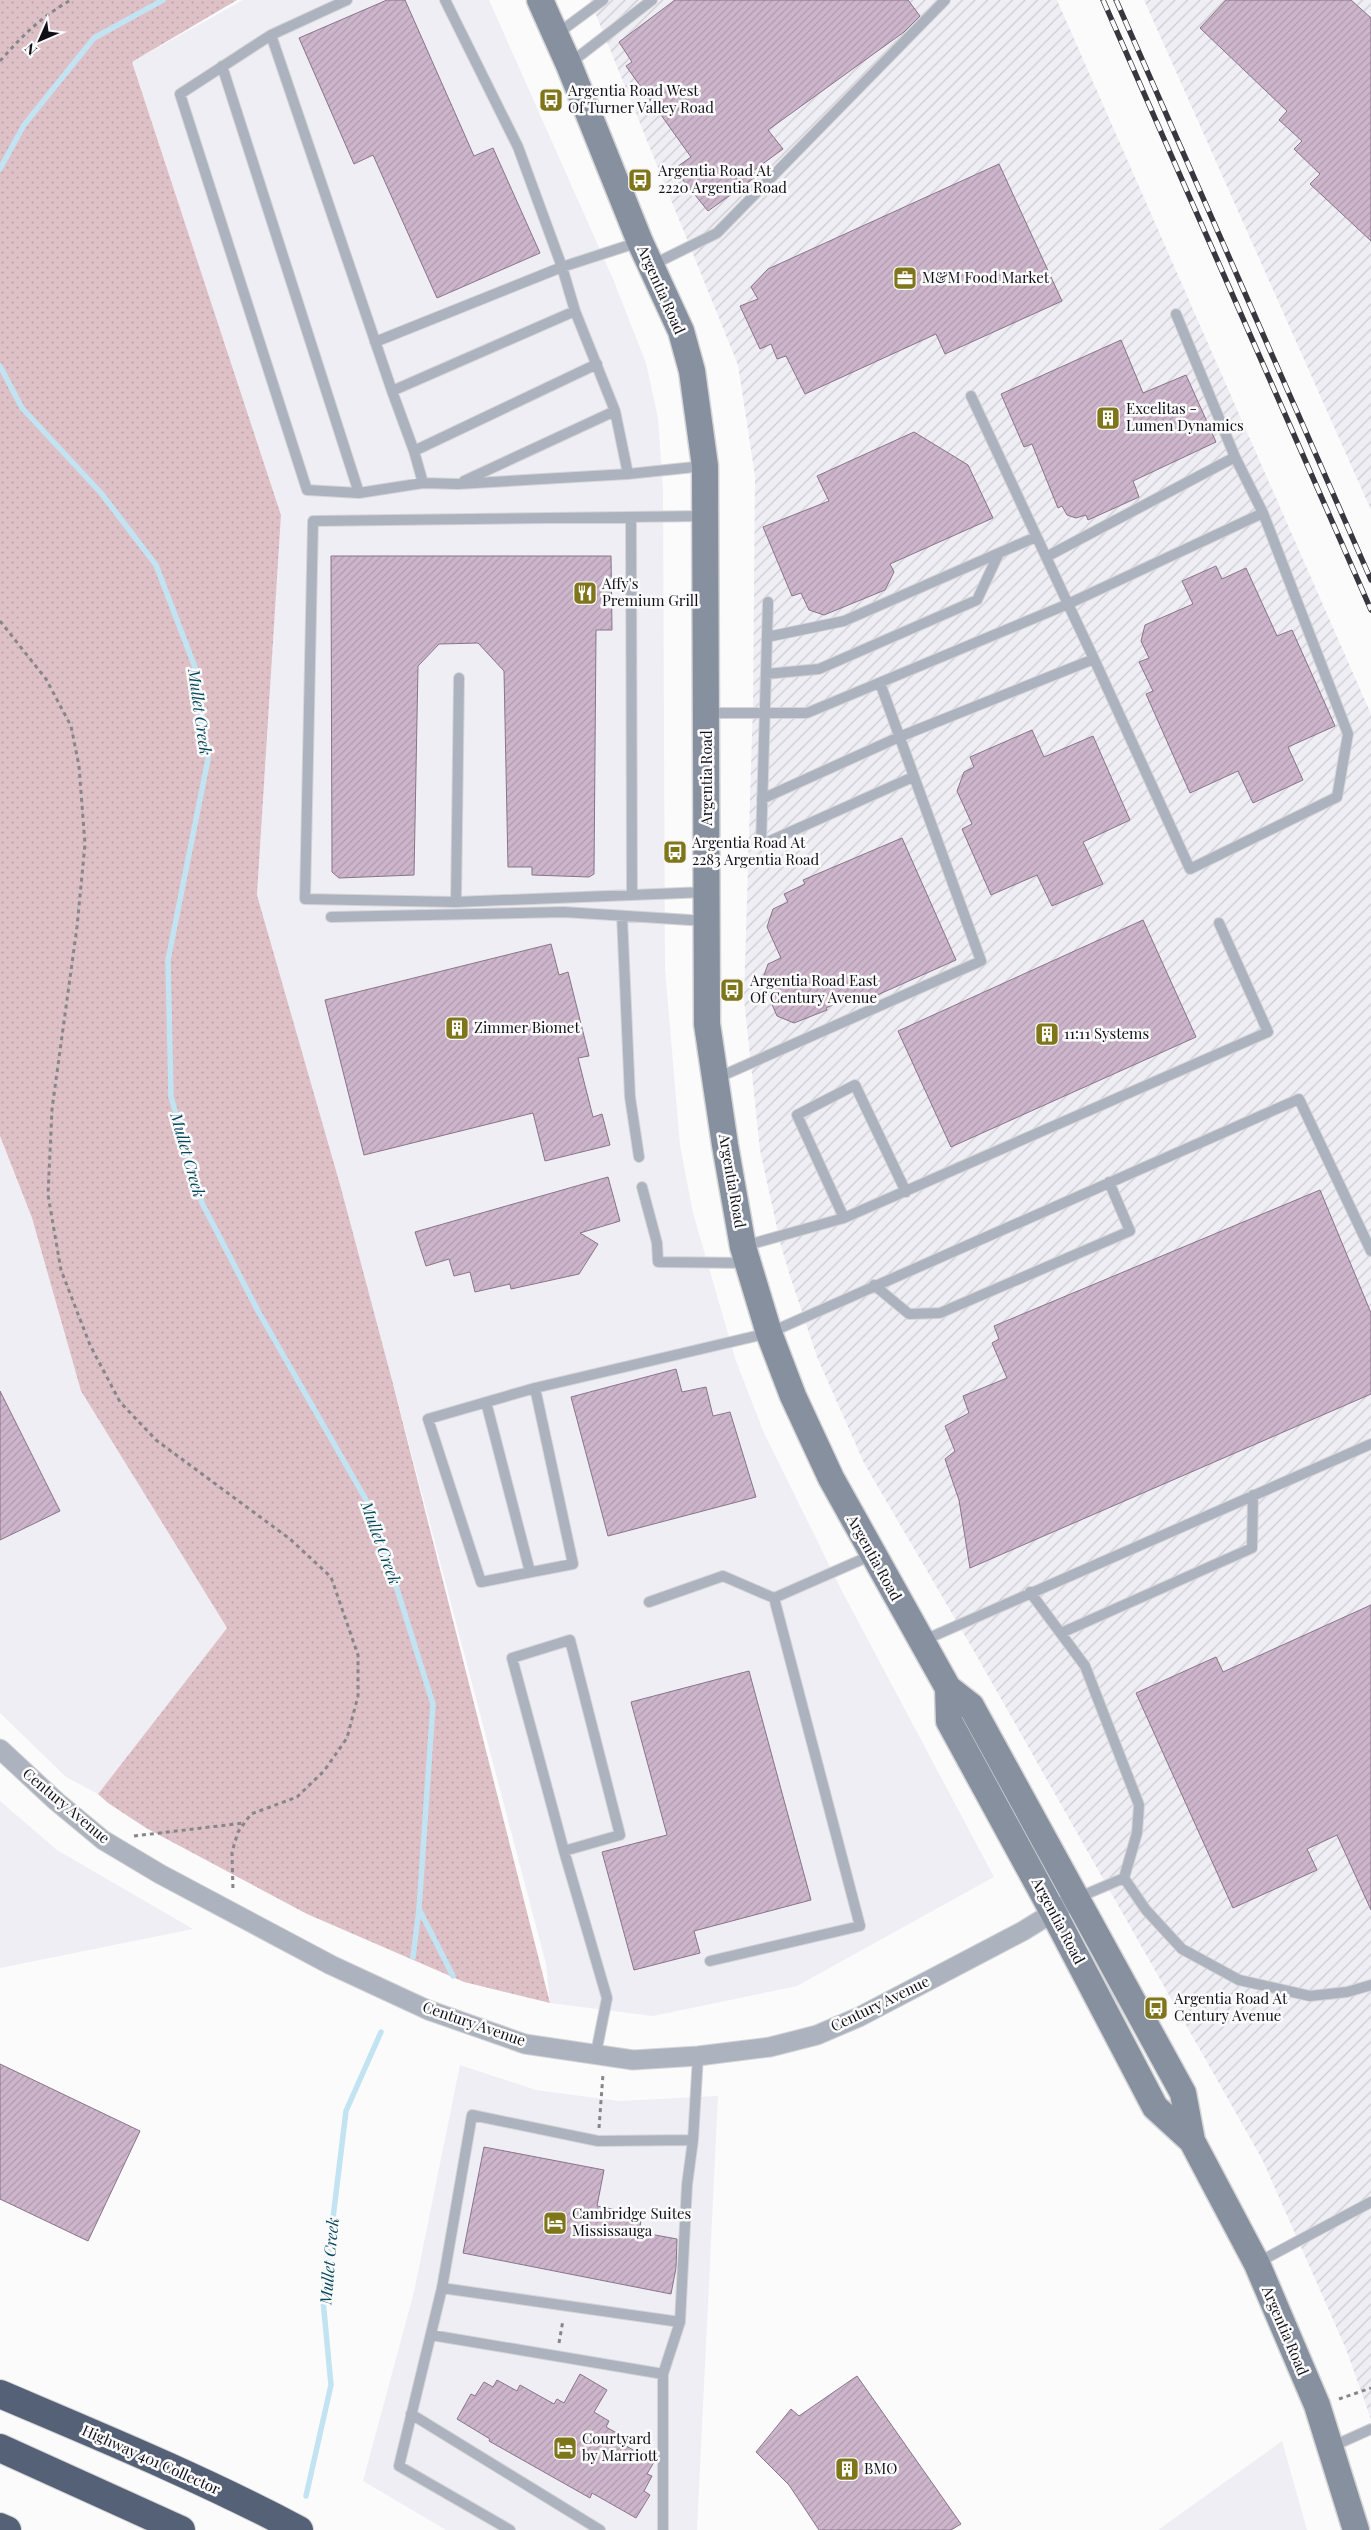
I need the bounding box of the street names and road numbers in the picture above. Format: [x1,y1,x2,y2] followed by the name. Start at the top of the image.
[633,241,691,337] street label: Argentia Road
[696,730,716,827] street label: Argentia Road
[715,1131,751,1230] street label: Argentia Road
[843,1510,907,1604] street label: Argentia Road
[19,1763,114,1847] street label: Century Avenue
[1027,1873,1090,1968] street label: Argentia Road
[827,1971,932,2036] street label: Century Avenue
[420,1996,528,2050] street label: Century Avenue
[1258,2282,1314,2379] street label: Argentia Road
[79,2420,224,2499] street label: Highway 401 Collector

